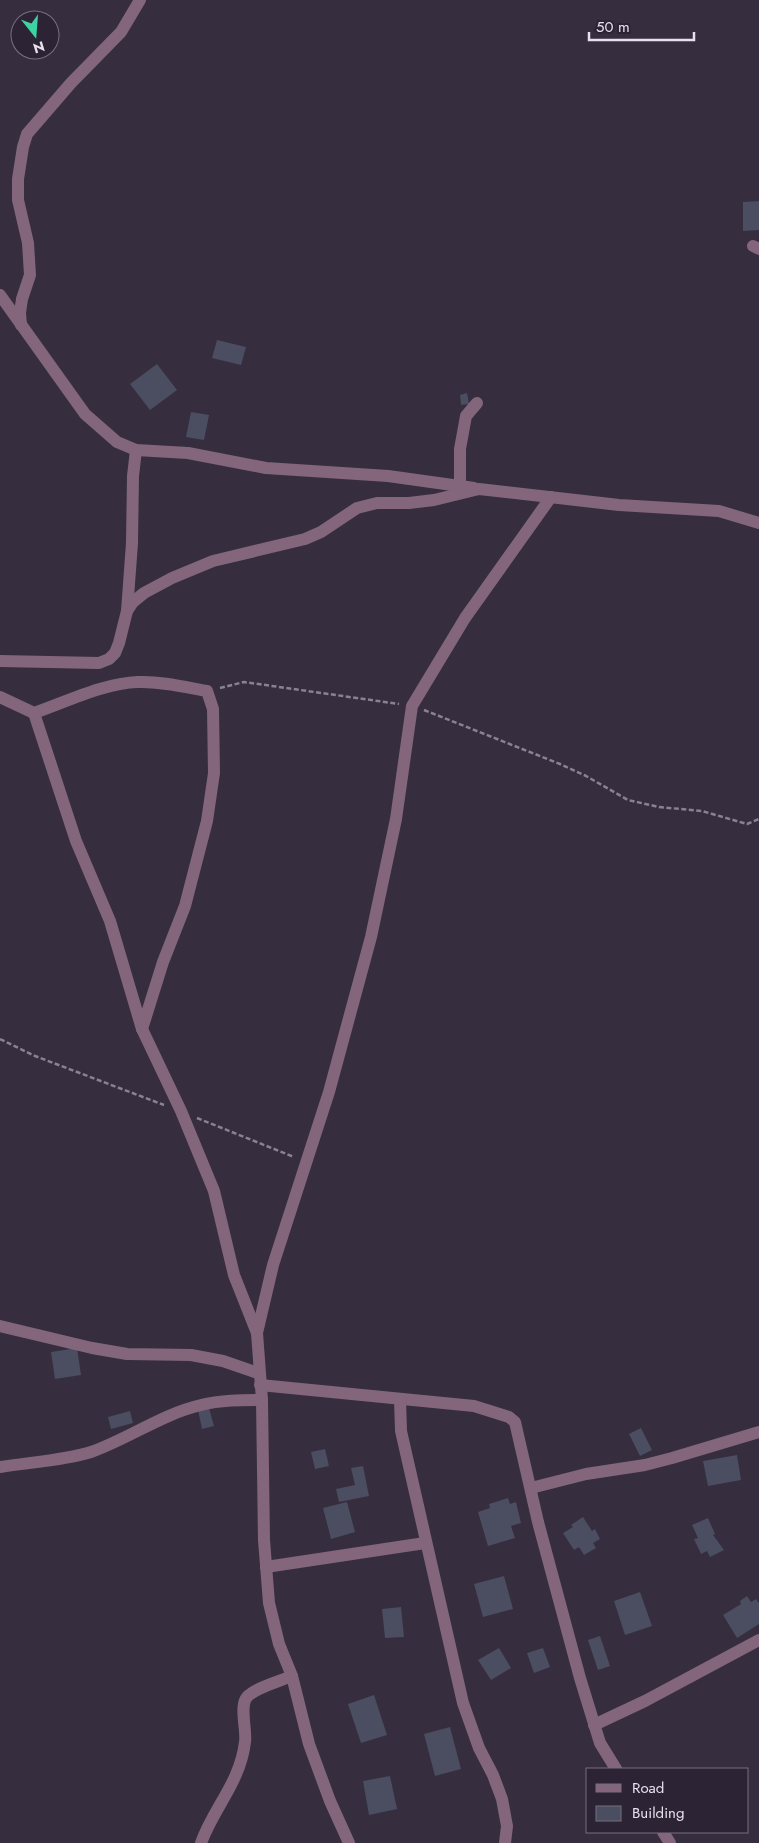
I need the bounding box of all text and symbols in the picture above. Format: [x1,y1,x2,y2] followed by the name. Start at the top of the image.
[10,10,60,60] north arrow
[589,10,694,42] scale bar
[596,16,630,38] text: 50 m
[31,36,47,59] text: N
[586,1768,749,1833] legend
[632,1777,664,1799] text: Road
[632,1802,684,1824] text: Building

